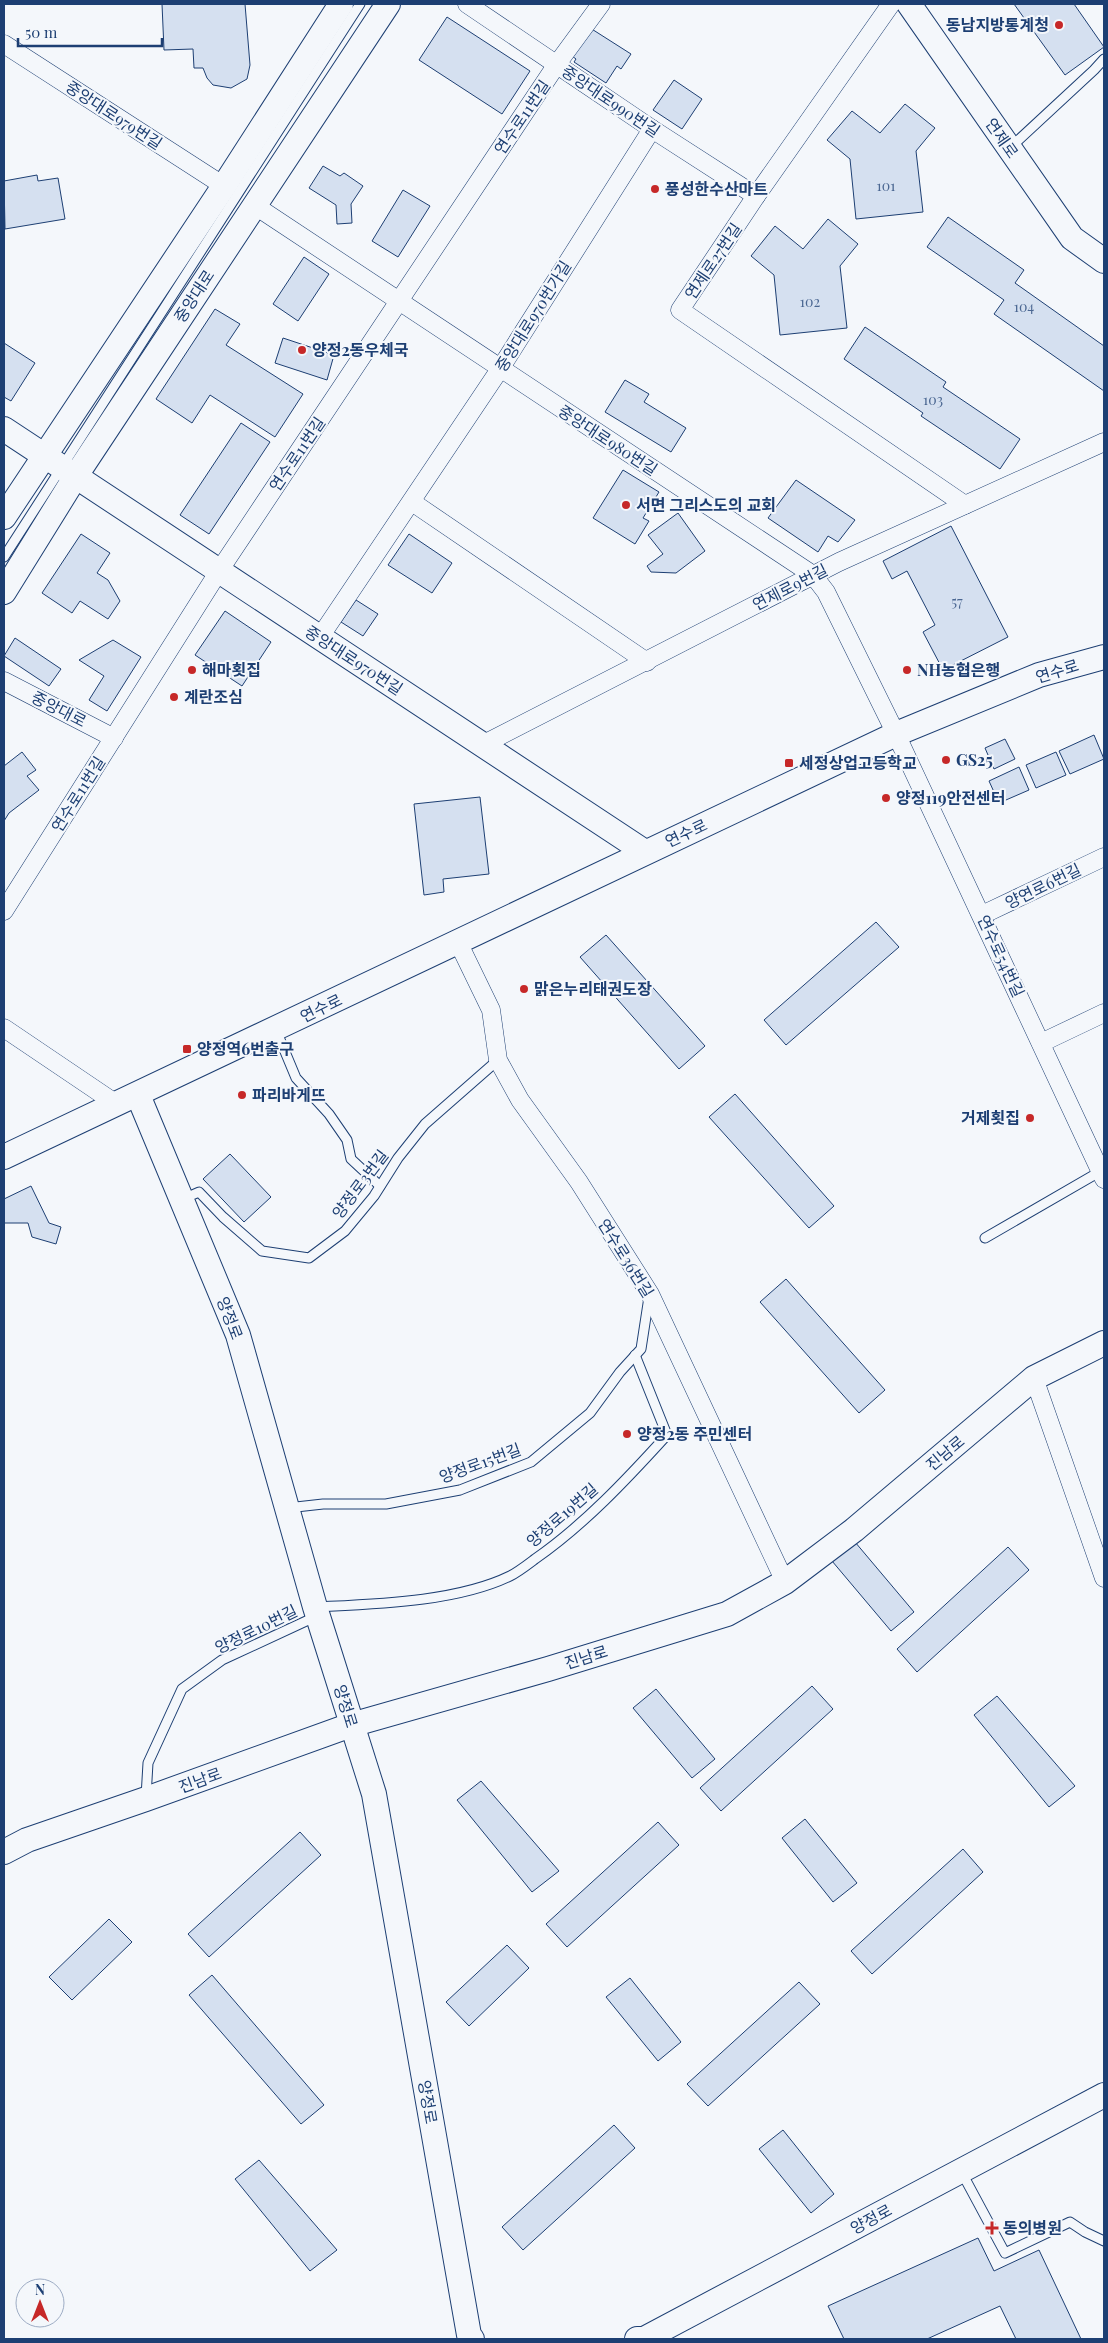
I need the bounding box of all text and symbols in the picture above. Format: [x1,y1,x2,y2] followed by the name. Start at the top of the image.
[946,14,1049,35] place label: 동남지방통계청
[18,15,161,47] scale bar
[1053,19,1065,31] marker: 동남지방통계청
[25,22,58,42] text: 50 m
[558,60,664,141] street label: 중앙대로990번길
[489,75,554,158] street label: 연수로11번길
[62,76,167,154] street label: 중앙대로979번길
[981,114,1024,162] street label: 연제로
[877,176,895,195] house number: 101
[665,178,768,199] place label: 풍성한수산마트
[649,183,661,195] marker: 풍성한수산마트
[679,218,746,303] street label: 연제로27번길
[490,256,575,375] street label: 중앙대로970번가길
[169,265,219,326] street label: 중앙대로
[800,292,820,311] house number: 102
[1014,297,1034,316] house number: 104
[312,339,409,360] place label: 양정2동우체국
[296,344,308,356] marker: 양정2동우체국
[923,390,943,409] house number: 103
[555,400,662,480] street label: 중앙대로980번길
[264,412,329,495] street label: 연수로11번길
[636,494,776,515] place label: 서면 그리스도의 교회
[620,499,632,511] marker: 서면 그리스도의 교회
[749,559,831,614] street label: 연제로9번길
[951,592,963,611] house number: 57
[301,620,407,699] street label: 중앙대로970번길
[1033,654,1081,687] street label: 연수로
[202,659,261,680] place label: 해마횟집
[917,659,1000,680] place label: NH농협은행
[186,664,198,676] marker: 해마횟집
[901,664,913,676] marker: NH농협은행
[28,686,90,731] street label: 중앙대로
[184,686,243,707] place label: 계란조심
[168,691,180,703] marker: 계란조심
[956,749,993,770] place label: GS25
[46,752,109,836] street label: 연수로11번길
[799,752,917,773] place label: 세정상업고등학교
[940,754,952,766] marker: GS25
[783,757,795,769] marker: 세정상업고등학교
[896,787,1005,808] place label: 양정119안전센터
[880,792,892,804] marker: 양정119안전센터
[661,814,710,851] street label: 연수로
[1001,858,1084,913] street label: 양연로6번길
[973,911,1030,1000] street label: 연수로54번길
[534,978,652,999] place label: 맑은누리태권도장
[518,983,530,995] marker: 맑은누리태권도장
[296,988,345,1027] street label: 연수로
[197,1038,294,1059] place label: 양정역6번출구
[181,1043,193,1055] marker: 양정역6번출구
[252,1084,326,1105] place label: 파리바게뜨
[236,1089,248,1101] marker: 파리바게뜨
[961,1107,1020,1128] place label: 거제횟집
[1024,1112,1036,1124] marker: 거제횟집
[327,1145,392,1222] street label: 양정로3번길
[594,1214,659,1301] street label: 연수로36번길
[213,1293,248,1342] street label: 양정로
[637,1423,752,1444] place label: 양정2동 주민센터
[621,1428,633,1440] marker: 양정2동 주민센터
[921,1430,969,1475] street label: 진남로
[436,1438,524,1487] street label: 양정로15번길
[522,1478,602,1551] street label: 양정로19번길
[211,1600,300,1658] street label: 양정로10번길
[562,1640,610,1673] street label: 진남로
[330,1682,363,1730] street label: 양정로
[175,1762,224,1797] street label: 진남로
[414,2078,443,2126] street label: 양정로
[846,2199,895,2238] street label: 양정로
[1003,2217,1062,2238] place label: 동의병원
[985,2221,999,2235] marker: 동의병원
[15,2278,65,2328] north arrow
[35,2280,45,2299] text: N

